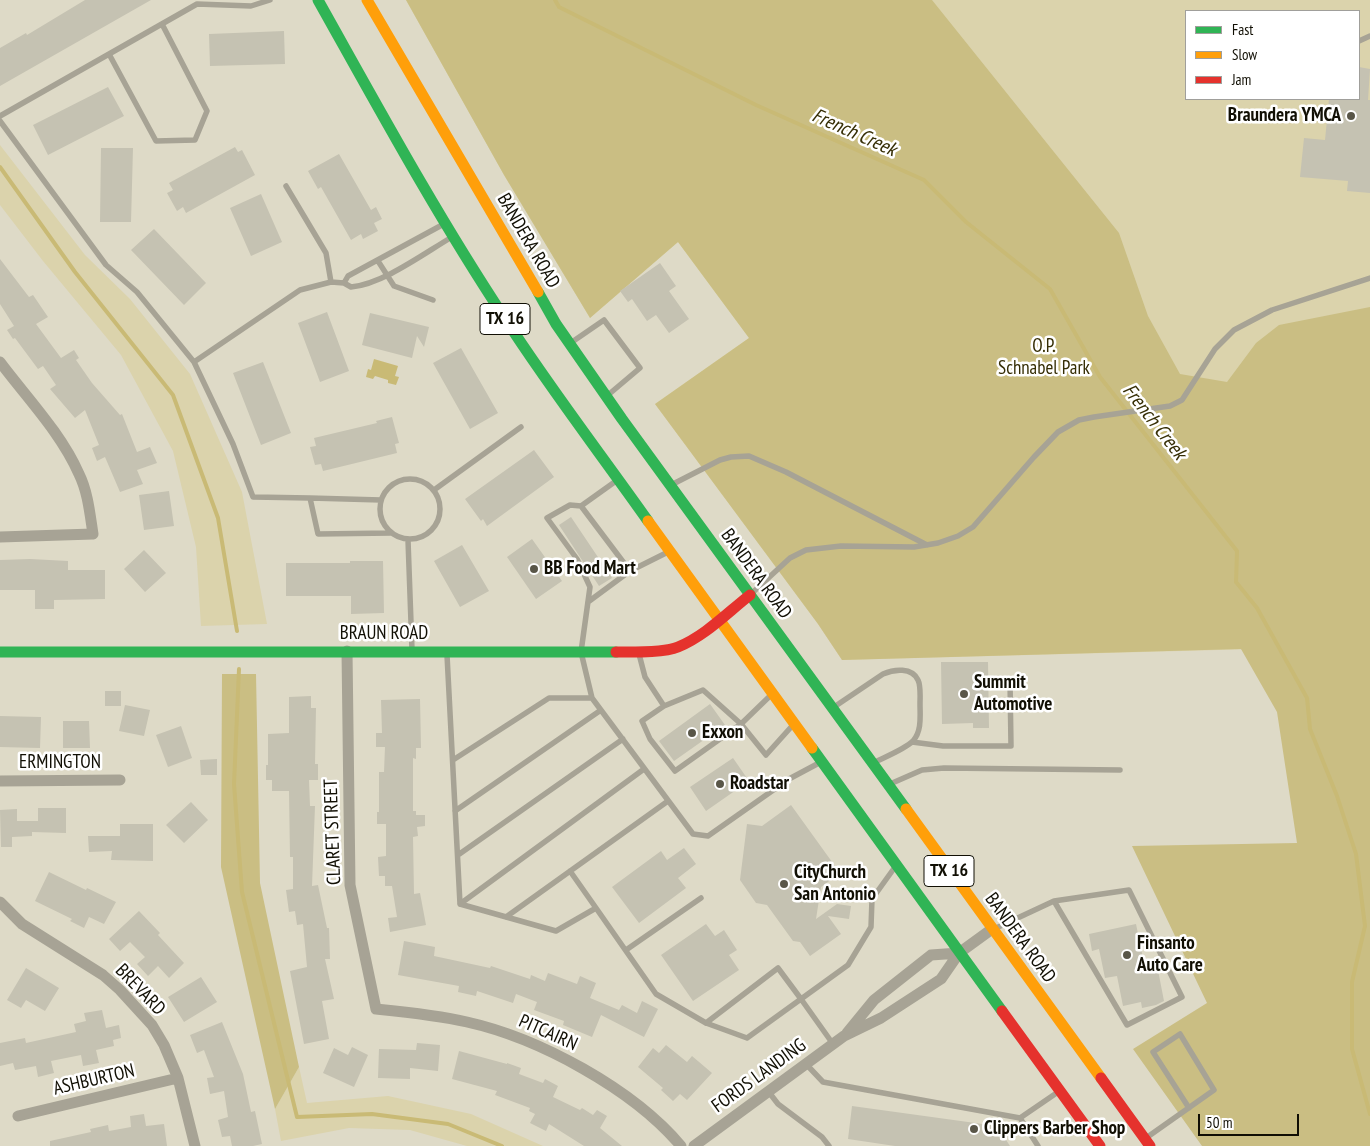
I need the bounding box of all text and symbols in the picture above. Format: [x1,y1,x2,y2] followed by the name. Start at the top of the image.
[1185,10,1360,100] legend
[1232,20,1253,39] text: Fast
[1232,45,1257,64] text: Slow
[1232,70,1251,89] text: Jam
[808,104,900,162] water label: French Creek
[1228,105,1341,127] place label: Braundera YMCA
[1345,110,1357,122] marker: Braundera YMCA
[492,190,564,292] street label: BANDERA ROAD
[480,304,530,334] road number: TX 16
[998,336,1090,380] park label: O.P. Schnabel Park
[1117,379,1191,465] water label: French Creek
[716,525,796,623] street label: BANDERA ROAD
[544,558,636,580] place label: BB Food Mart
[528,563,540,575] marker: BB Food Mart
[340,623,428,645] street label: BRAUN ROAD
[974,672,1052,716] place label: Summit Automotive
[958,688,970,700] marker: Summit Automotive
[702,722,743,744] place label: Exxon
[686,727,698,739] marker: Exxon
[19,752,101,774] street label: ERMINGTON
[730,773,789,795] place label: Roadstar
[714,778,726,790] marker: Roadstar
[320,779,346,885] street label: CLARET STREET
[924,856,974,886] road number: TX 16
[794,862,876,906] place label: CityChurch San Antonio
[778,878,790,890] marker: CityChurch San Antonio
[980,889,1060,987] street label: BANDERA ROAD
[1137,933,1203,977] place label: Finsanto Auto Care
[1121,949,1133,961] marker: Finsanto Auto Care
[110,960,170,1020] street label: BREVARD
[515,1010,581,1056] street label: PITCAIRN
[708,1034,810,1118] street label: FORDS LANDING
[51,1060,137,1100] street label: ASHBURTON
[1200,1104,1301,1136] scale bar
[1206,1113,1232,1132] text: 50 m
[984,1118,1125,1140] place label: Clippers Barber Shop
[968,1123,980,1135] marker: Clippers Barber Shop

